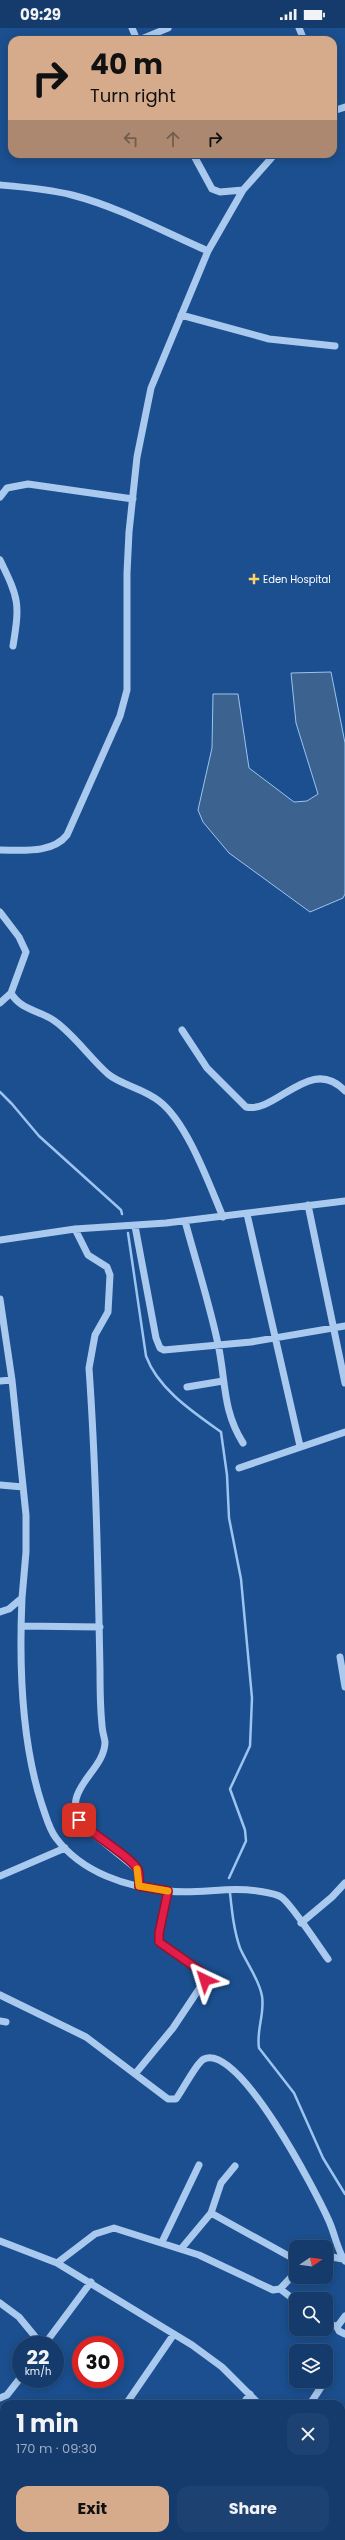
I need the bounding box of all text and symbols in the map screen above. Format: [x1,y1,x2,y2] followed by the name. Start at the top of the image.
[20,4,61,25] text: 09:29
[90,45,163,84] text: 40 m
[24,52,76,104] icon: right
[90,83,176,108] text: Turn right
[120,128,142,150] icon: left
[162,128,184,150] icon: ahead
[204,128,226,150] icon: right
[263,572,331,587] place label: Eden Hospital
[248,573,260,585] marker: Eden Hospital
[62,1803,96,1837] pin
[68,1809,90,1831] icon: arrive
[184,1959,226,2001] position arrow
[289,2240,333,2284] north arrow
[289,2240,333,2388] map controls
[289,2292,333,2336] button: search
[72,2336,124,2388] speed limit sign: 30
[27,2343,49,2371] text: 22
[289,2344,333,2388] button: layers
[25,2364,51,2379] text: km/h
[16,2407,79,2440] text: 1 min
[287,2413,329,2455] button: close
[16,2439,97,2458] text: 170 m · 09:30
[16,2486,169,2532] button: Exit
[177,2486,329,2532] button: Share

